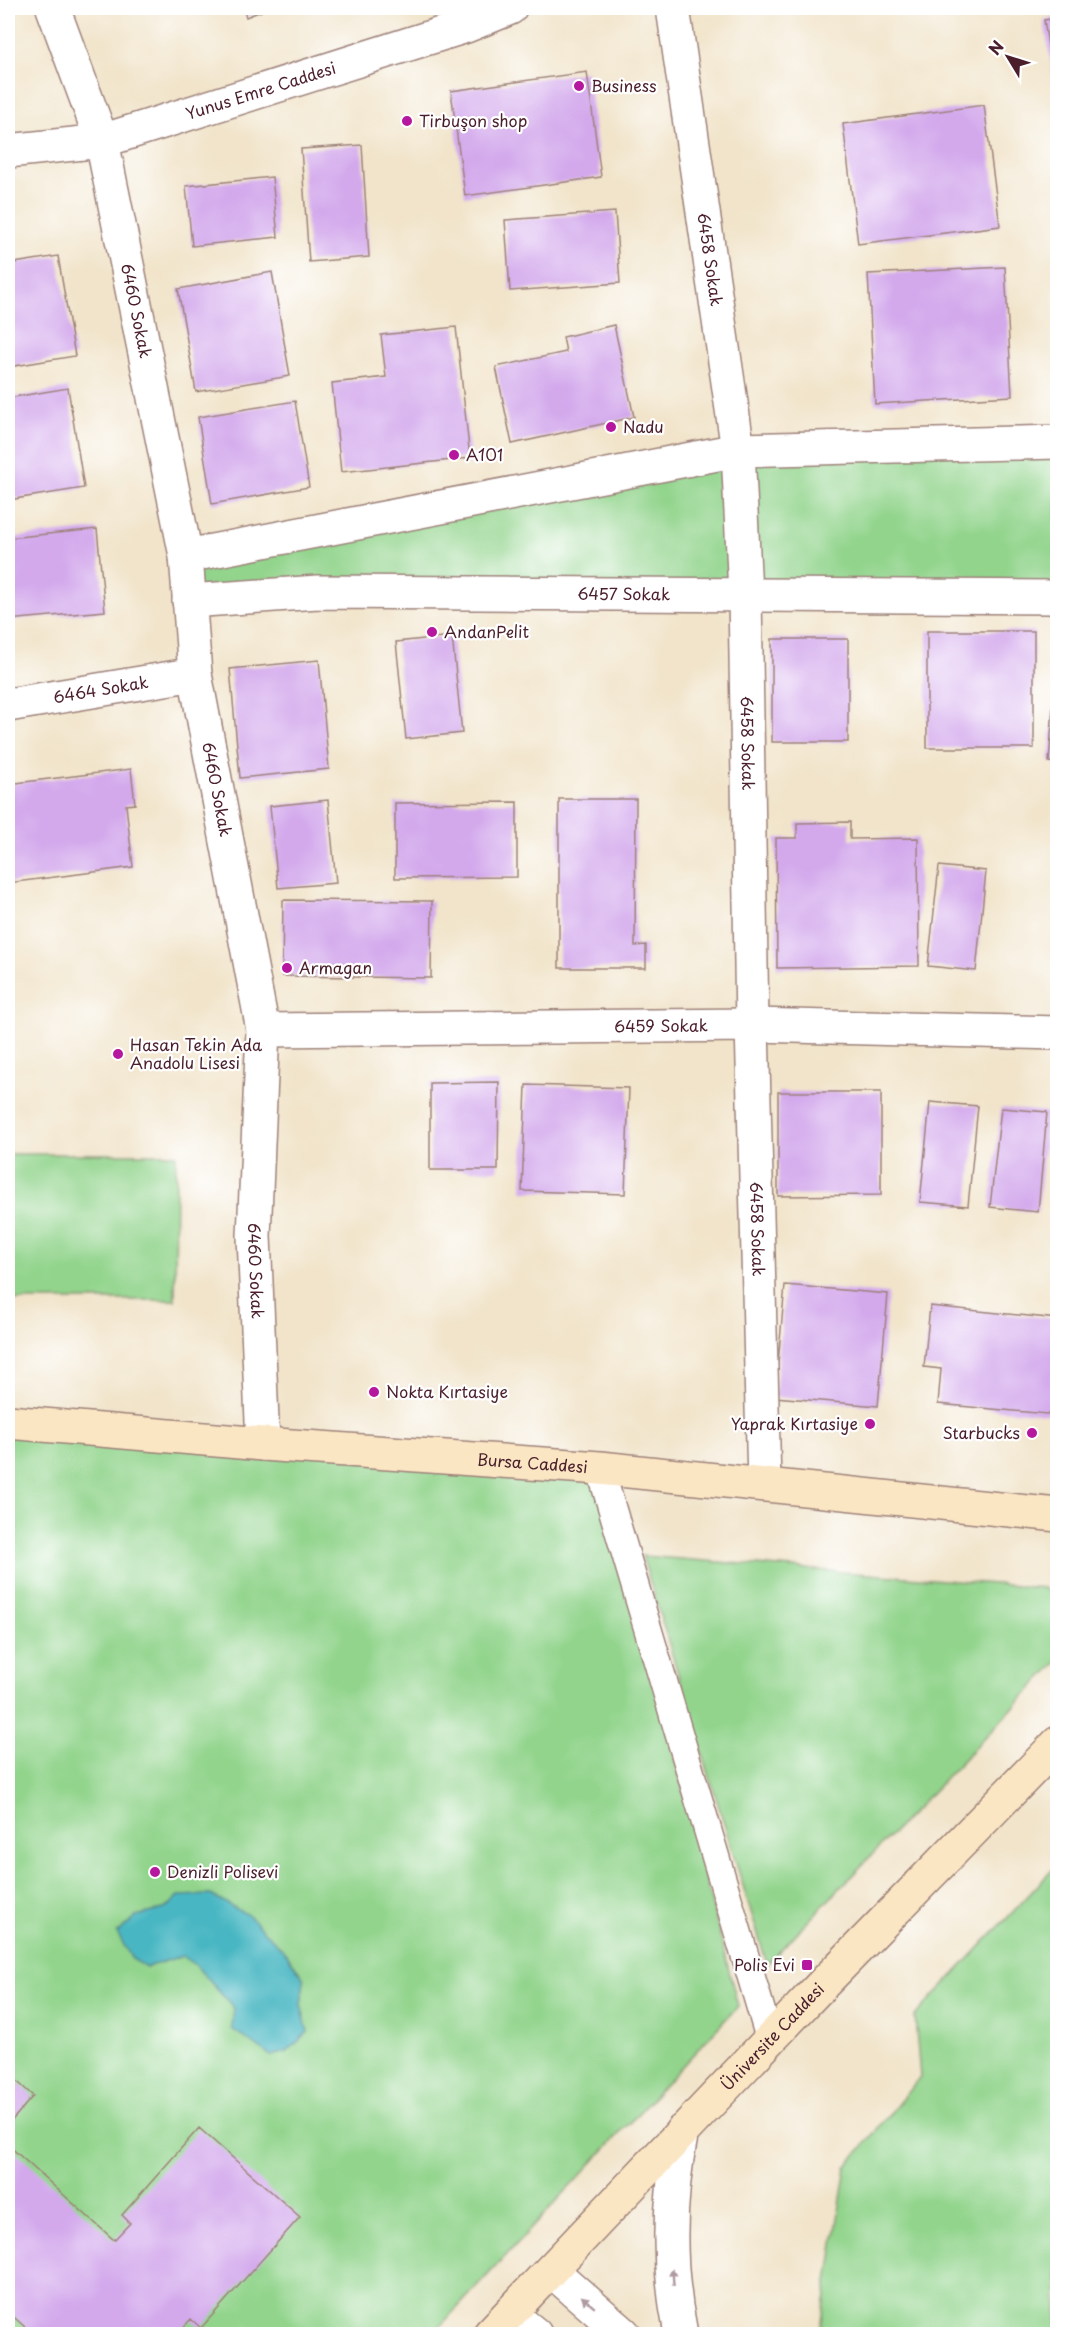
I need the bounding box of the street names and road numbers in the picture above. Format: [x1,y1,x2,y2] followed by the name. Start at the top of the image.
[182,55,339,125] street label: Yunus Emre Caddesi
[692,211,730,308] street label: 6458 Sokak
[116,261,159,360] street label: 6460 Sokak
[577,581,670,605] street label: 6457 Sokak
[51,669,150,708] street label: 6464 Sokak
[736,696,761,790] street label: 6458 Sokak
[197,740,239,839] street label: 6460 Sokak
[614,1012,708,1037] street label: 6459 Sokak
[745,1181,772,1276] street label: 6458 Sokak
[243,1222,271,1319] street label: 6460 Sokak
[476,1446,589,1478] street label: Bursa Caddesi
[715,1977,829,2096] street label: Üniversite Caddesi

